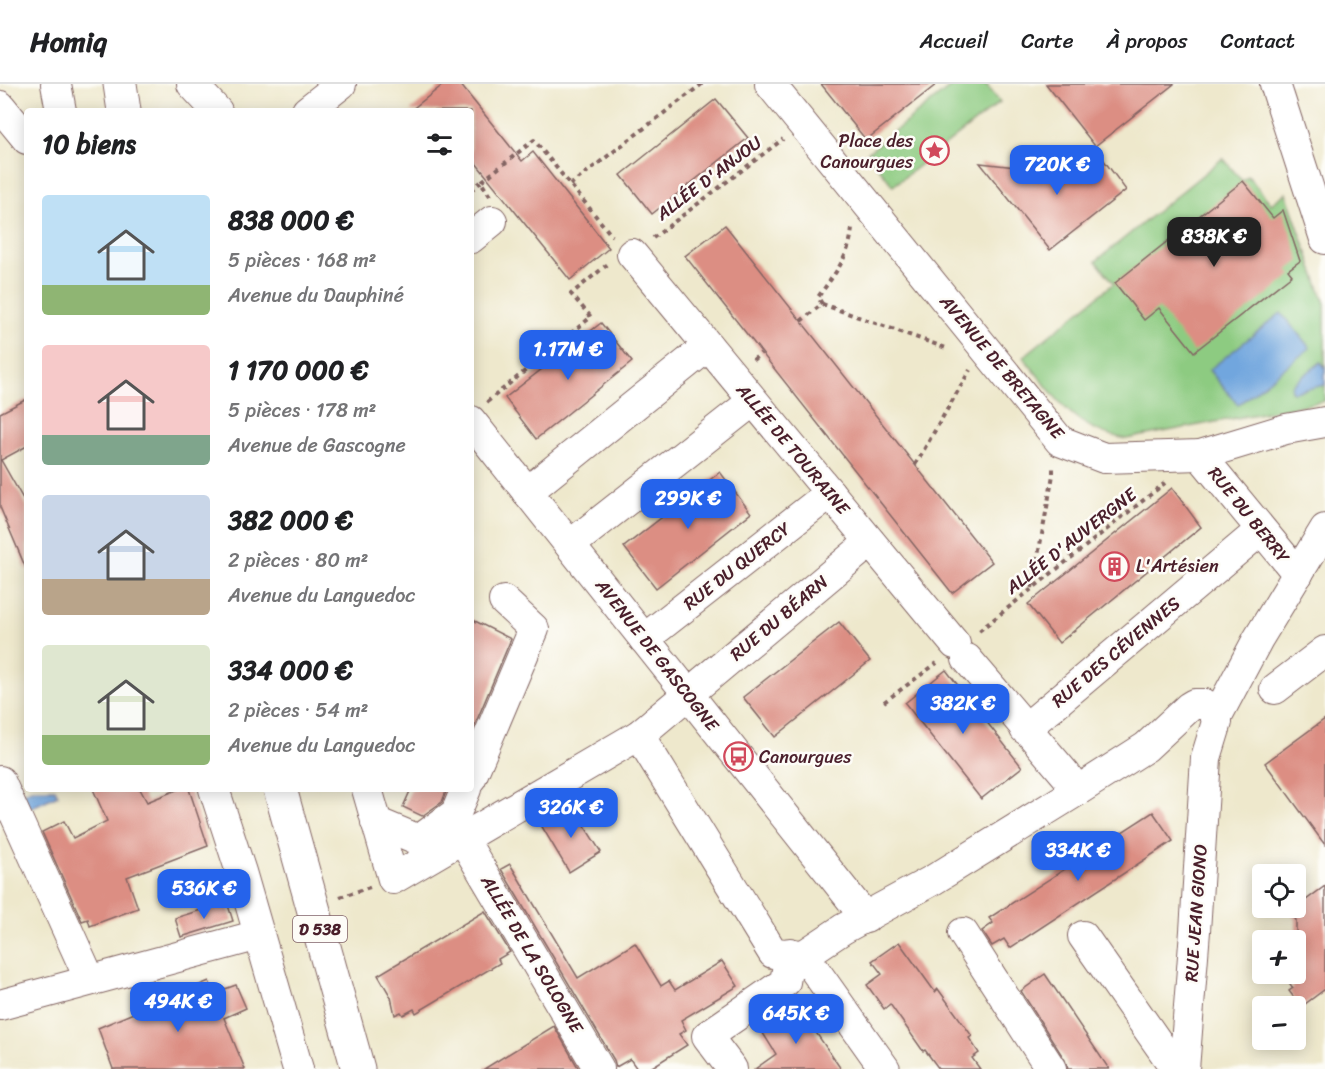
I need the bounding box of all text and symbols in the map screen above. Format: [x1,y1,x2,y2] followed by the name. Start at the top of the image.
[30,17,107,66] text: Homiq
[920,22,988,60] text: Accueil
[1021,22,1074,60] text: Carte
[1107,22,1188,60] text: À propos
[1221,22,1295,60] text: Contact
[42,121,136,167] text: 10 biens
[821,125,914,178] place label: Place des Canourgues
[648,127,769,229] street label: ALLÉE D'ANJOU
[423,128,456,161] icon: filters
[918,135,950,167] place icon: Place des Canourgues
[1008,145,1106,196] pin: 720K €
[1024,147,1090,182] text: 720K €
[228,197,354,243] text: 838 000 €
[1165,217,1263,268] pin: 838K €
[90,219,162,291] icon: home
[1181,219,1247,254] text: 838K €
[228,243,376,278] text: 5 pièces · 168 m²
[228,278,404,313] text: Avenue du Dauphiné
[931,286,1073,448] street label: AVENUE DE BRETAGNE
[513,330,623,381] pin: 1.17M €
[533,332,603,367] text: 1.17M €
[228,347,368,393] text: 1 170 000 €
[90,369,162,441] icon: home
[727,375,859,523] street label: ALLÉE DE TOURAINE
[228,393,376,428] text: 5 pièces · 178 m²
[228,428,406,463] text: Avenue de Gascogne
[1200,459,1299,572] street label: RUE DU BERRY
[639,479,737,530] pin: 299K €
[998,479,1144,603] street label: ALLÉE D'AUVERGNE
[655,481,721,516] text: 299K €
[228,497,353,543] text: 382 000 €
[676,513,799,619] street label: RUE DU QUERCY
[90,519,162,591] icon: home
[228,543,368,578] text: 2 pièces · 80 m²
[1099,550,1131,582] building icon: L'Artésien
[1136,550,1219,582] place label: L'Artésien
[722,567,836,669] street label: RUE DU BÉARN
[586,571,728,739] street label: AVENUE DE GASCOGNE
[228,578,415,613] text: Avenue du Languedoc
[1044,588,1188,716] street label: RUE DES CÉVENNES
[228,647,353,693] text: 334 000 €
[90,669,162,741] icon: home
[914,684,1012,735] pin: 382K €
[930,686,996,721] text: 382K €
[228,693,368,728] text: 2 pièces · 54 m²
[228,728,415,763] text: Avenue du Languedoc
[722,741,754,773] bus stop icon: Canourgues
[759,741,852,773] place label: Canourgues
[522,788,620,839] pin: 326K €
[539,790,603,825] text: 326K €
[1029,831,1127,882] pin: 334K €
[1045,833,1111,868] text: 334K €
[1175,843,1217,983] street label: RUE JEAN GIONO
[1252,864,1306,1050] map controls
[1252,864,1306,918] button: locate
[471,868,593,1040] street label: ALLÉE DE LA SOLOGNE
[155,869,253,920] pin: 536K €
[171,871,237,906] text: 536K €
[293,916,347,942] road number: D 538
[1252,930,1306,984] button: +
[129,982,227,1033] pin: 494K €
[144,984,212,1019] text: 494K €
[747,994,845,1045] pin: 645K €
[763,996,829,1031] text: 645K €
[1252,996,1306,1050] button: −

